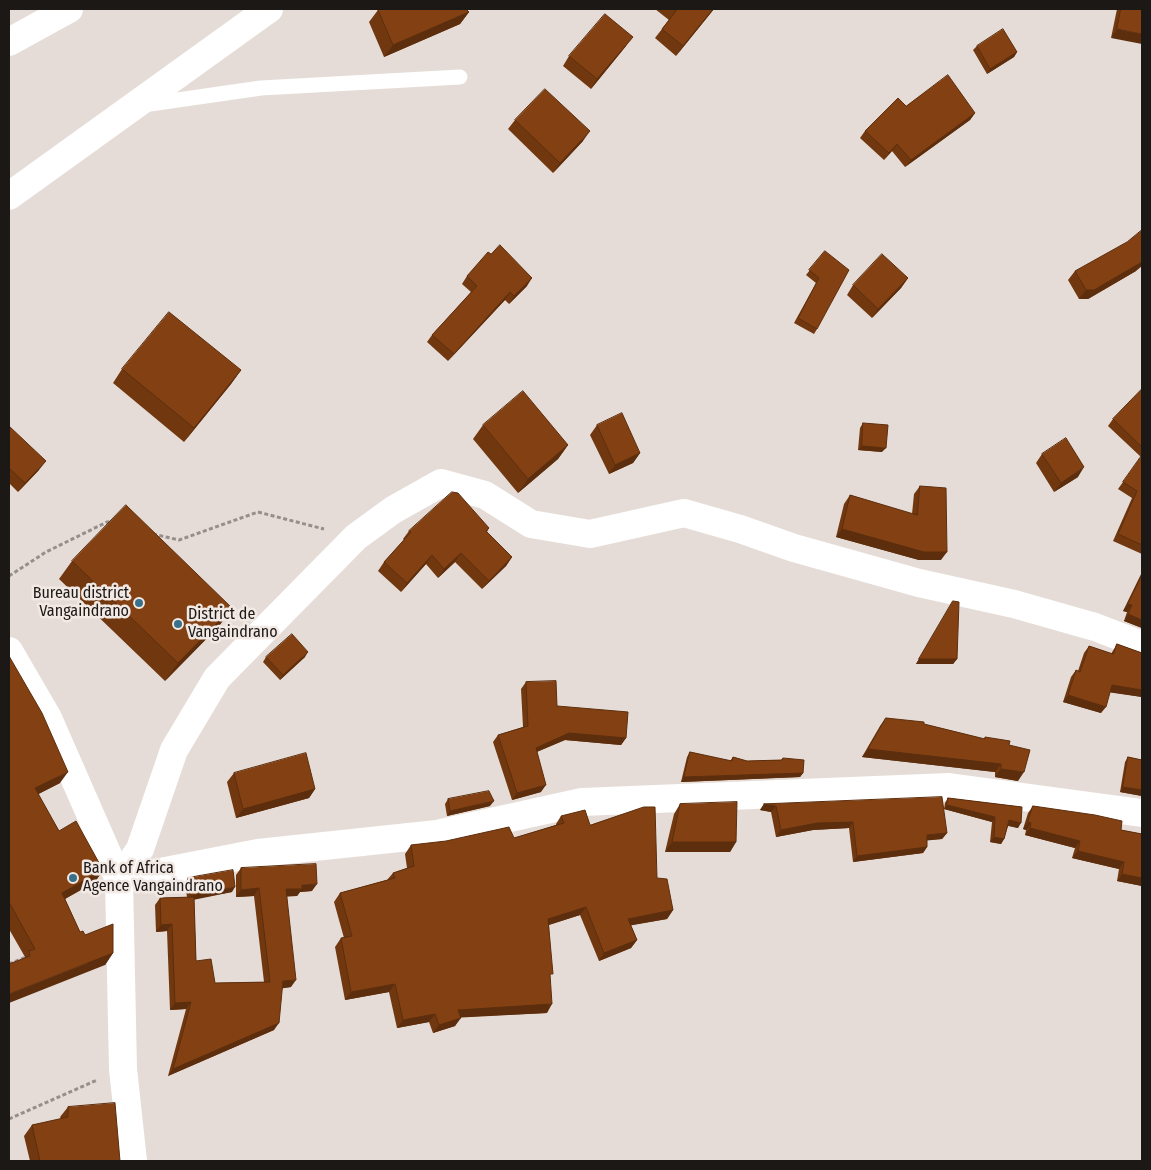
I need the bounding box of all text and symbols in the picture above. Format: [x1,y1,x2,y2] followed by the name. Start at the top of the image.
[33,584,129,622] place label: Bureau district Vangaindrano
[133,597,145,609] marker: Bureau district Vangaindrano
[188,605,278,643] place label: District de Vangaindrano
[172,618,184,630] marker: District de Vangaindrano
[83,859,223,897] place label: Bank of Africa Agence Vangaindrano
[67,872,79,884] marker: Bank of Africa Agence Vangaindrano

